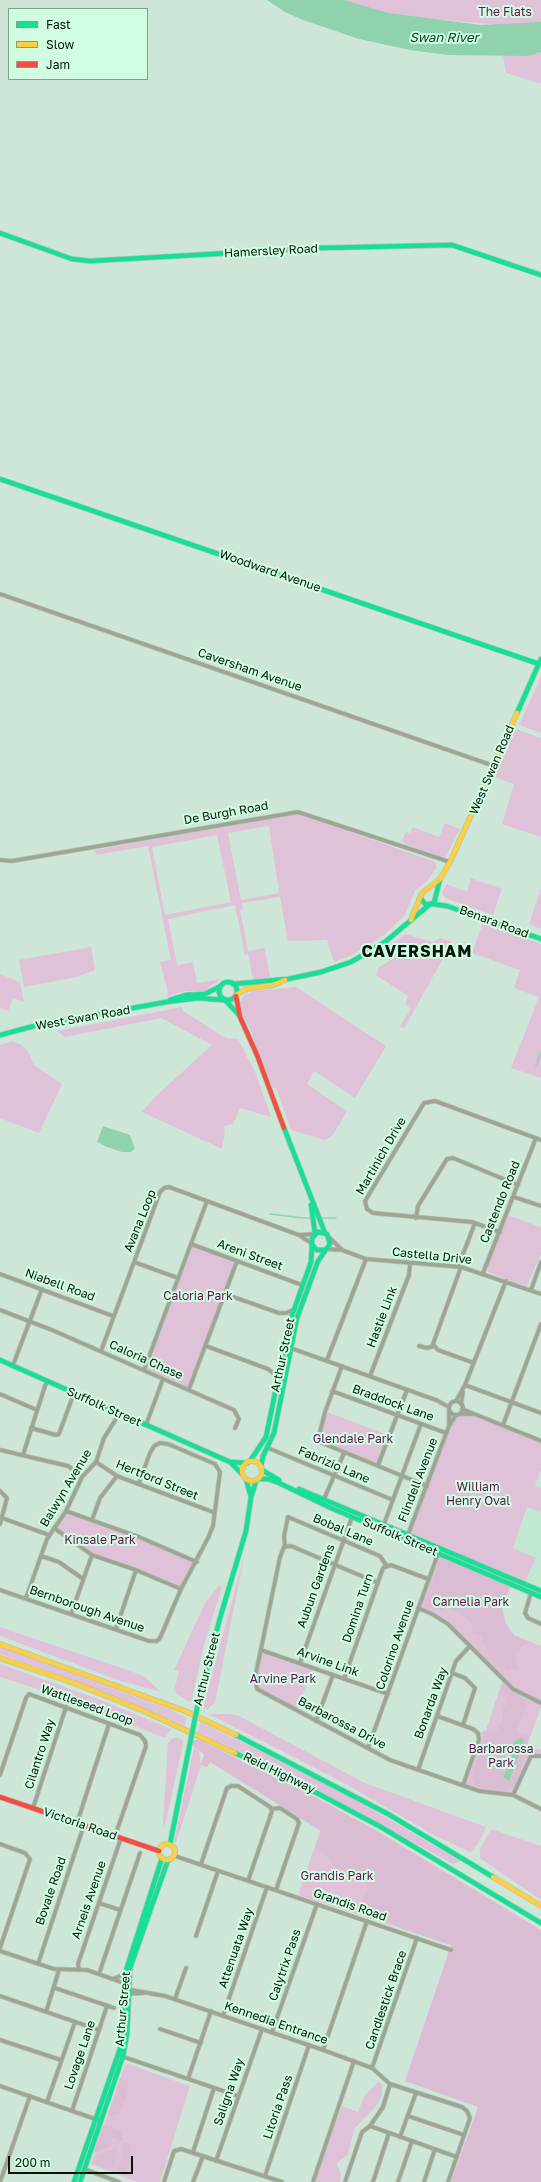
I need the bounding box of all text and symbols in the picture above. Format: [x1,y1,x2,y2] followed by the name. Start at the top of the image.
[478,5,532,19] park label: The Flats
[8,8,148,80] legend
[46,17,71,32] text: Fast
[409,30,479,46] water label: Swan River
[46,37,74,52] text: Slow
[46,57,70,72] text: Jam
[224,241,318,261] street label: Hamersley Road
[217,547,323,595] street label: Woodward Avenue
[196,645,304,695] street label: Caversham Avenue
[467,723,517,817] street label: West Swan Road
[183,798,269,828] street label: De Burgh Road
[457,903,531,941] street label: Benara Road
[362,942,472,962] district label: CAVERSHAM
[35,1003,131,1033] street label: West Swan Road
[353,1115,409,1197] street label: Martinich Drive
[477,1159,523,1245] street label: Castendo Road
[121,1188,159,1254] street label: Avana Loop
[215,1236,285,1274] street label: Areni Street
[391,1245,473,1267] street label: Castella Drive
[23,1266,97,1304] street label: Niabell Road
[364,1284,400,1350] street label: Hastie Link
[163,1289,233,1303] park label: Caloria Park
[268,1317,298,1393] street label: Arthur Street
[107,1337,185,1383] street label: Caloria Chase
[350,1382,436,1424] street label: Braddock Lane
[65,1384,143,1430] street label: Suffolk Street
[313,1432,393,1446] park label: Glendale Park
[395,1436,441,1524] street label: Flindell Avenue
[296,1443,372,1487] street label: Fabrizio Lane
[37,1447,95,1529] street label: Balwyn Avenue
[114,1457,200,1503] street label: Hertford Street
[446,1480,510,1508] park label: William Henry Oval
[311,1511,375,1549] street label: Bobal Lane
[360,1515,440,1559] street label: Suffolk Street
[64,1533,136,1547] park label: Kinsale Park
[294,1542,338,1630] street label: Aubun Gardens
[339,1571,377,1645] street label: Domina Turn
[28,1583,146,1635] street label: Bernborough Avenue
[433,1595,509,1609] park label: Carnelia Park
[373,1598,417,1692] street label: Colorino Avenue
[191,1631,223,1707] street label: Arthur Street
[295,1644,361,1680] street label: Arvine Link
[411,1665,451,1741] street label: Bonarda Way
[250,1672,316,1686] park label: Arvine Park
[39,1682,135,1728] street label: Wattleseed Loop
[296,1694,388,1752] street label: Barbarossa Drive
[22,1717,58,1791] street label: Cilantro Way
[469,1742,533,1770] park label: Barbarossa Park
[241,1749,317,1797] street label: Reid Highway
[41,1805,119,1843] street label: Victoria Road
[33,1855,69,1927] street label: Bovale Road
[69,1859,109,1941] street label: Arneis Avenue
[300,1869,374,1883] park label: Grandis Park
[311,1886,389,1924] street label: Grandis Road
[215,1906,257,1990] street label: Attenuata Way
[266,1927,304,2003] street label: Calytrix Pass
[362,1949,410,2051] street label: Candlestick Brace
[113,1971,133,2047] street label: Arthur Street
[222,1998,330,2048] street label: Kennedia Entrance
[61,2019,99,2091] street label: Lovage Lane
[211,2056,247,2128] street label: Saligna Way
[260,2073,296,2141] street label: Litoria Pass
[10,2148,135,2174] scale bar
[15,2155,50,2170] text: 200 m

